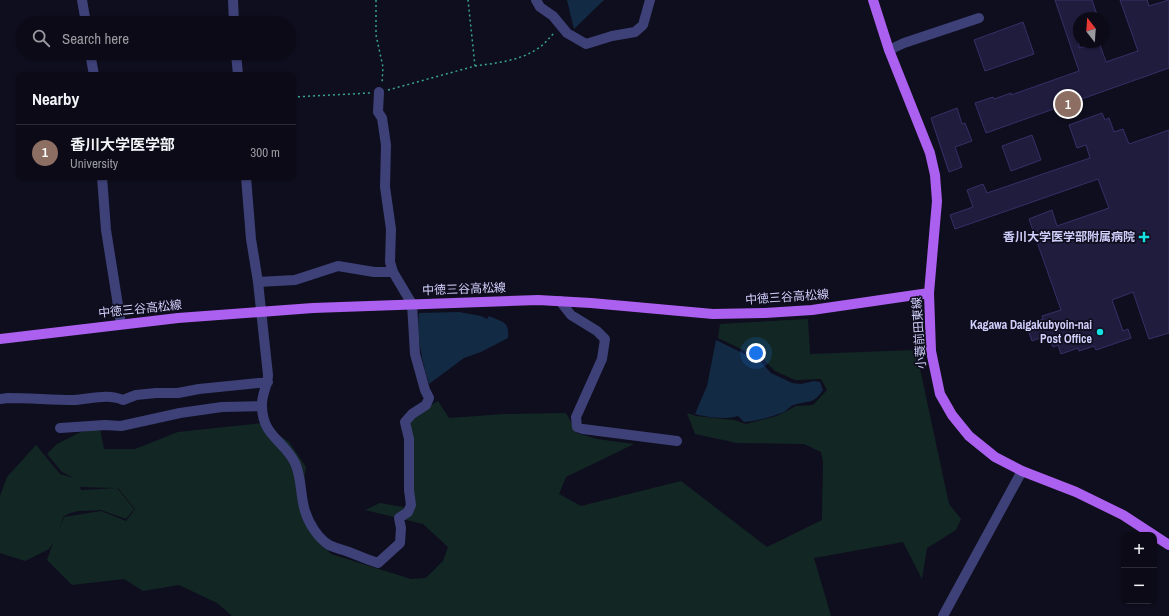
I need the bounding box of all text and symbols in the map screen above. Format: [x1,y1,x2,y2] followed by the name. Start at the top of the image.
[1073,12,1109,48] north arrow
[16,16,296,60] search box
[30,27,52,49] icon: search
[62,28,129,49] text: Search here
[32,87,79,110] text: Nearby
[1055,89,1081,119] pin: 1
[70,134,175,155] text: 香川大学医学部
[42,144,48,161] text: 1
[250,144,280,161] text: 300 m
[70,155,118,172] text: University
[1003,229,1135,245] place label: 香川大学医学部附属病院
[1138,231,1150,243] marker: 香川大学医学部附属病院
[422,280,506,298] street label: 中徳三谷高松線
[745,286,829,308] street label: 中徳三谷高松線
[97,297,183,321] street label: 中徳三谷高松線
[909,297,929,369] street label: 小蓑前田東線
[970,317,1093,347] place label: Kagawa Daigakubyoin-nai Post Office
[1095,327,1105,337] marker: Kagawa Daigakubyoin-nai Post Office
[746,343,766,363] your location
[1121,532,1157,604] map controls
[1121,532,1157,568] button: +
[1121,568,1157,604] button: −

